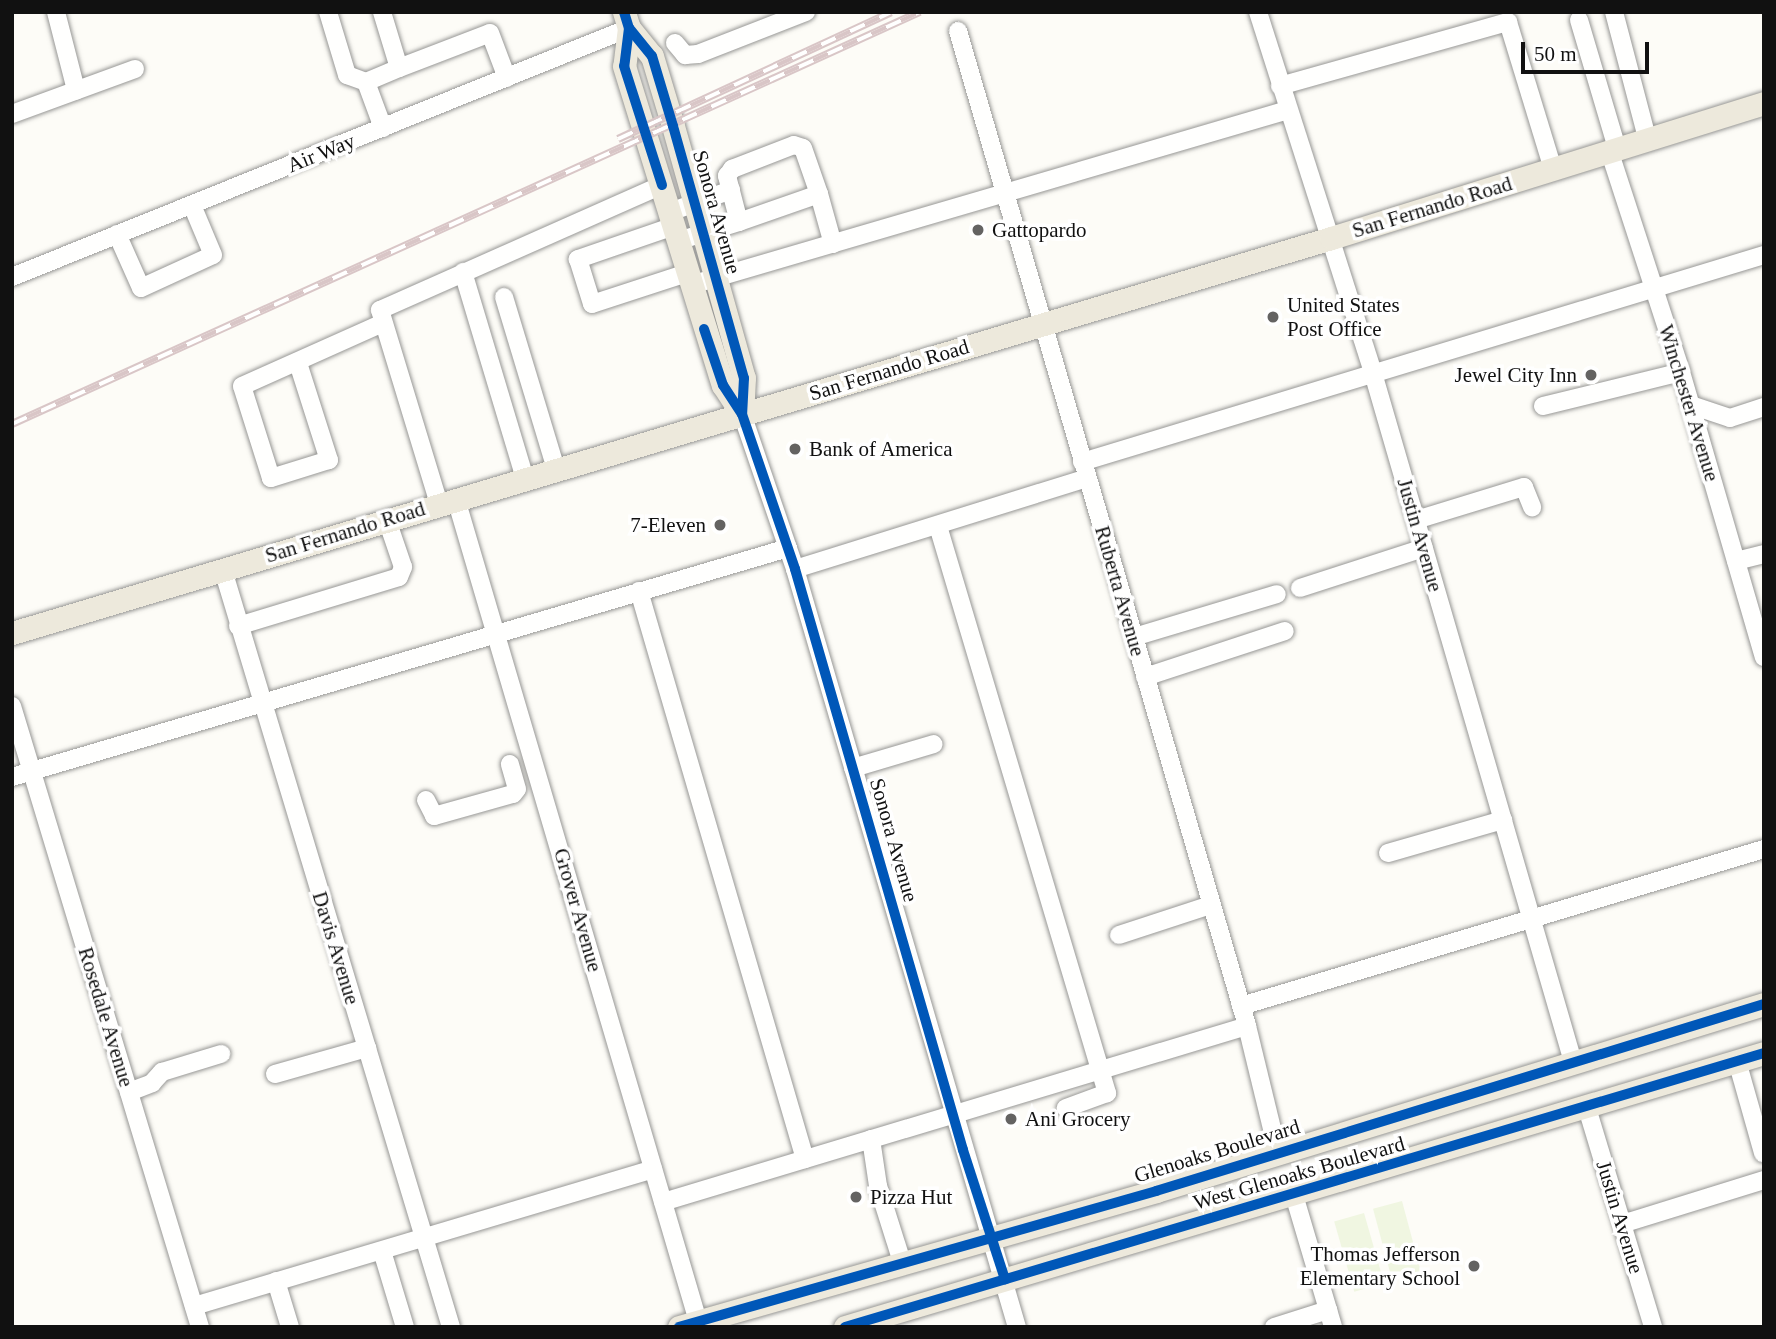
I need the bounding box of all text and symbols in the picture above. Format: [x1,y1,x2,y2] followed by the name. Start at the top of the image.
[1524,28,1652,72] scale bar
[1534,42,1577,66] text: 50 m
[283,128,359,178] street label: Air Way
[687,147,747,277] street label: Sonora Avenue
[1349,171,1515,243] street label: San Fernando Road
[992,217,1086,243] place label: Gattopardo
[970,222,986,238] marker: Gattopardo
[1287,292,1400,342] place label: United States Post Office
[1265,309,1281,325] marker: United States Post Office
[1653,321,1725,485] street label: Winchester Avenue
[806,334,972,406] street label: San Fernando Road
[1455,362,1577,388] place label: Jewel City Inn
[1583,367,1599,383] marker: Jewel City Inn
[809,436,954,462] place label: Bank of America
[787,441,803,457] marker: Bank of America
[1392,475,1448,595] street label: Justin Avenue
[262,496,428,568] street label: San Fernando Road
[630,512,706,538] place label: 7-Eleven
[712,517,728,533] marker: 7-Eleven
[1089,522,1151,660] street label: Ruberta Avenue
[864,775,924,905] street label: Sonora Avenue
[548,845,608,975] street label: Grover Avenue
[307,888,365,1008] street label: Davis Avenue
[73,944,139,1090] street label: Rosedale Avenue
[1025,1106,1131,1132] place label: Ani Grocery
[1003,1111,1019,1127] marker: Ani Grocery
[1131,1114,1303,1188] street label: Glenoaks Boulevard
[1190,1131,1408,1215] street label: West Glenoaks Boulevard
[1591,1157,1649,1277] street label: Justin Avenue
[870,1184,952,1210] place label: Pizza Hut
[848,1189,864,1205] marker: Pizza Hut
[1300,1241,1460,1291] place label: Thomas Jefferson Elementary School
[1466,1258,1482,1274] marker: Thomas Jefferson Elementary School

